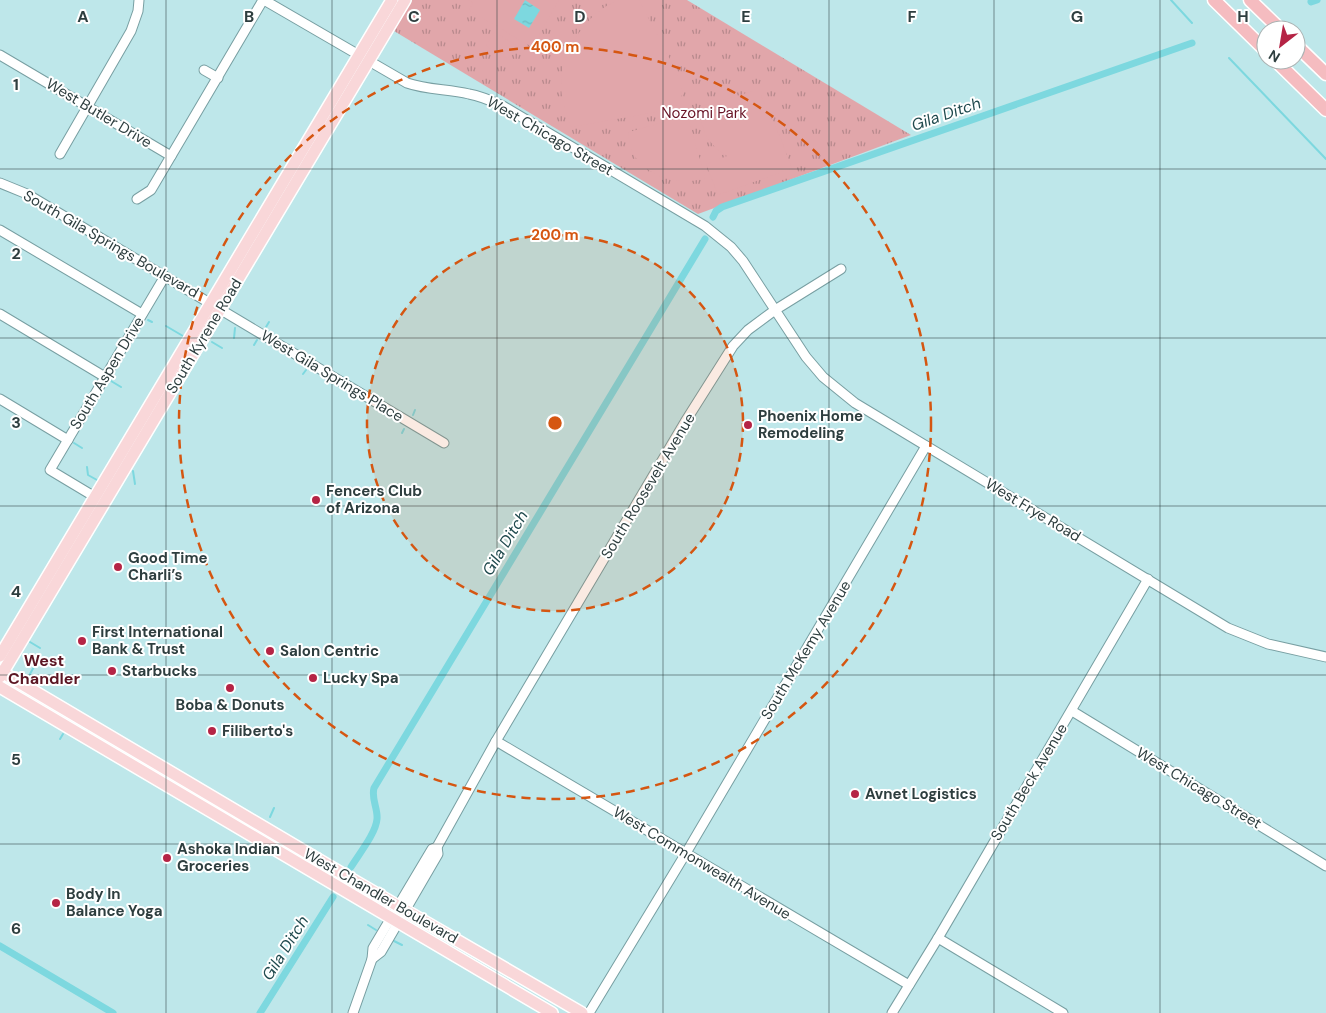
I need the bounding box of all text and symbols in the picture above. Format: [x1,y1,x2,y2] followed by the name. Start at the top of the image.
[77,6,89,27] text: A
[244,6,254,27] text: B
[408,6,420,27] text: C
[574,6,586,27] text: D
[741,6,751,27] text: E
[908,6,917,27] text: F
[1071,6,1083,27] text: G
[1237,6,1249,27] text: H
[1256,20,1306,70] north arrow
[531,37,579,57] text: 400 m
[1265,46,1283,66] text: N
[13,74,19,95] text: 1
[43,74,155,152] street label: West Butler Drive
[483,92,617,180] street label: West Chicago Street
[908,92,984,136] water label: Gila Ditch
[661,103,747,123] park label: Nozomi Park
[20,185,202,303] street label: South Gila Springs Boulevard
[531,225,579,245] text: 200 m
[11,243,21,264] text: 2
[162,275,246,397] street label: South Kyrene Road
[65,313,149,433] street label: South Aspen Drive
[257,325,407,427] street label: West Gila Springs Place
[758,406,863,443] place label: Phoenix Home Remodeling
[596,409,700,563] street label: South Roosevelt Avenue
[11,412,21,433] text: 3
[546,414,564,432] centre of rings
[742,419,754,431] marker: Phoenix Home Remodeling
[982,474,1084,546] street label: West Frye Road
[326,481,422,518] place label: Fencers Club of Arizona
[310,494,322,506] marker: Fencers Club of Arizona
[477,507,533,579] water label: Gila Ditch
[128,548,208,585] place label: Good Time Charli’s
[112,561,124,573] marker: Good Time Charli’s
[756,577,856,723] street label: South McKemy Avenue
[11,581,21,602] text: 4
[92,622,223,659] place label: First International Bank & Trust
[76,635,88,647] marker: First International Bank & Trust
[280,641,379,661] place label: Salon Centric
[264,645,276,657] marker: Salon Centric
[8,650,80,689] district label: West Chandler
[122,661,197,681] place label: Starbucks
[106,665,118,677] marker: Starbucks
[323,668,399,688] place label: Lucky Spa
[307,672,319,684] marker: Lucky Spa
[224,682,236,694] marker: Boba & Donuts
[176,695,284,715] place label: Boba & Donuts
[986,720,1072,844] street label: South Beck Avenue
[222,721,293,741] place label: Filiberto's
[206,725,218,737] marker: Filiberto's
[1133,743,1265,833] street label: West Chicago Street
[11,749,21,770] text: 5
[865,784,977,804] place label: Avnet Logistics
[849,788,861,800] marker: Avnet Logistics
[609,802,795,924] street label: West Commonwealth Avenue
[177,839,280,876] place label: Ashoka Indian Groceries
[300,844,462,948] street label: West Chandler Boulevard
[161,852,173,864] marker: Ashoka Indian Groceries
[66,884,163,921] place label: Body In Balance Yoga
[50,897,62,909] marker: Body In Balance Yoga
[257,912,313,984] water label: Gila Ditch
[11,918,21,939] text: 6

